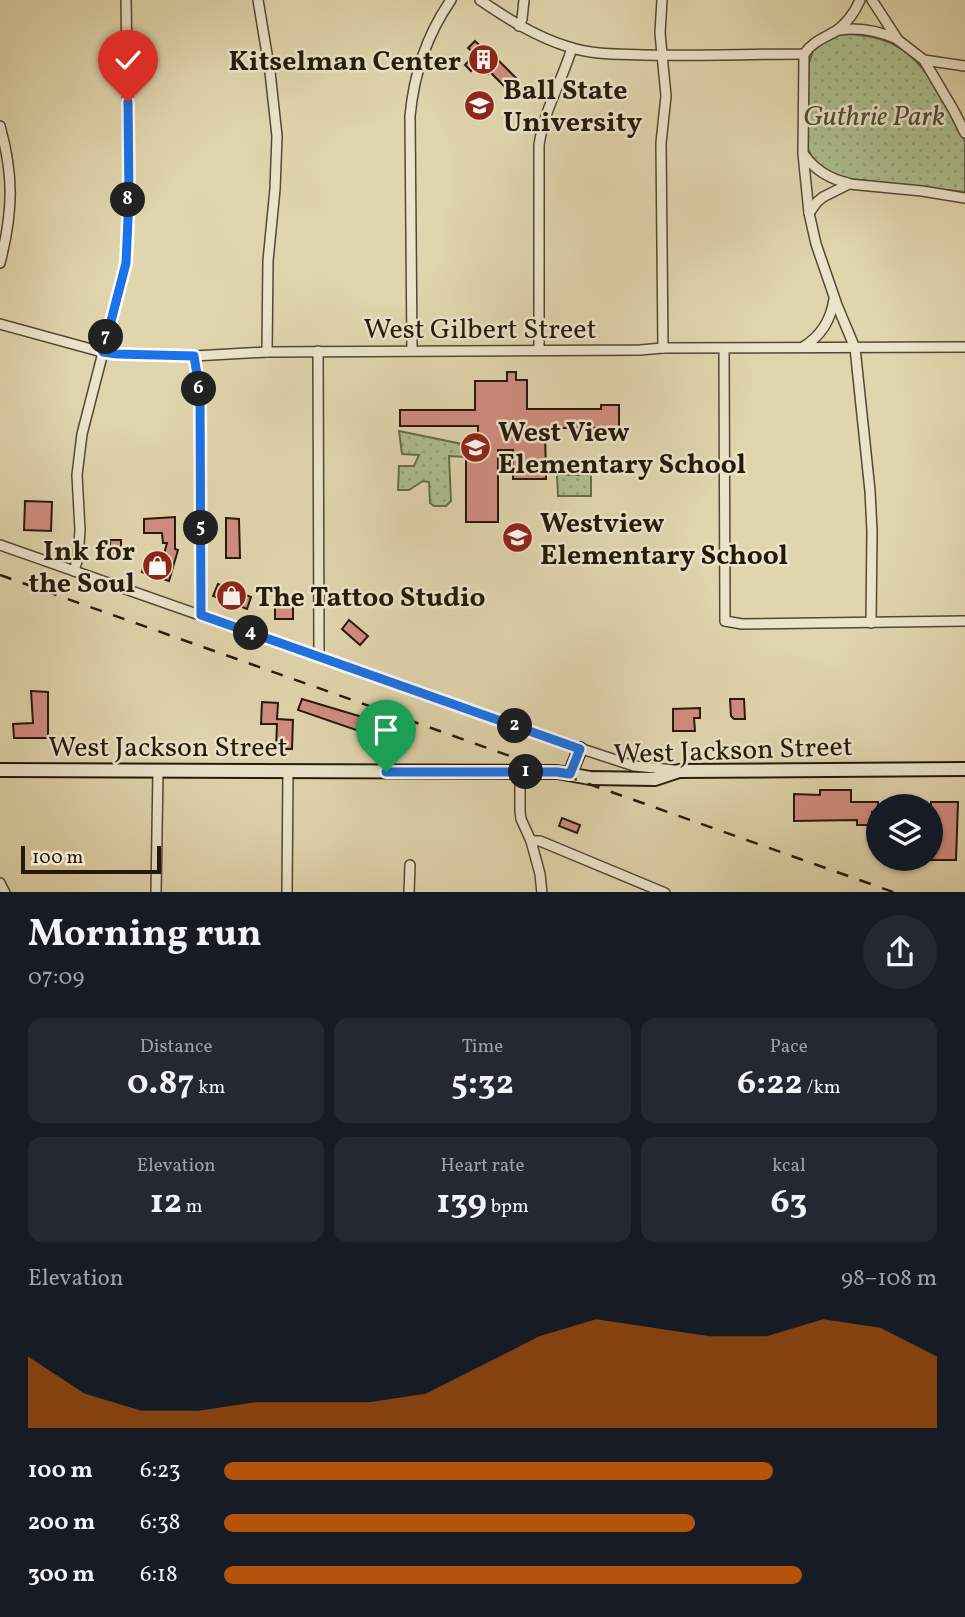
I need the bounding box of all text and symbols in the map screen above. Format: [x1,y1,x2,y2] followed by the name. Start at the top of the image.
[98,30,158,102] pin
[109,41,147,79] icon: check
[229,43,461,82] place label: Kitselman Center
[467,43,501,77] building icon: Kitselman Center
[503,72,642,143] place label: Ball State University
[463,88,497,122] school or university icon: Ball State University
[803,98,945,137] park label: Guthrie Park
[110,182,146,218] pin: 8
[122,186,133,212] text: 8
[364,311,596,350] street label: West Gilbert Street
[88,320,124,354] pin: 7
[101,323,110,349] text: 7
[182,372,216,406] pin: 6
[193,375,204,401] text: 6
[498,414,746,485] place label: West View Elementary School
[458,430,492,464] school or university icon: West View Elementary School
[540,505,788,576] place label: Westview Elementary School
[184,510,218,546] pin: 5
[196,514,205,540] text: 5
[500,521,534,555] school or university icon: Westview Elementary School
[29,533,135,604] place label: Ink for the Soul
[141,549,175,583] shop icon: Ink for the Soul
[215,579,249,613] shop icon: The Tattoo Studio
[255,579,486,618] place label: The Tattoo Studio
[233,616,268,650] pin: 4
[245,619,256,645] text: 4
[356,700,416,772] pin
[498,708,532,744] pin: 2
[367,711,405,749] icon: arrive
[510,712,519,738] text: 2
[613,728,853,775] street label: West Jackson Street
[48,729,288,768] street label: West Jackson Street
[508,754,544,790] pin: 1
[522,758,529,784] text: 1
[866,794,943,871] map controls
[866,794,943,871] button: layers
[21,844,161,875] scale bar
[32,845,83,871] text: 100 m
[28,909,262,962] text: Morning run
[863,915,937,989] button: share
[28,962,84,994] text: 07:09
[140,1034,213,1060] text: Distance
[462,1034,503,1060] text: Time
[770,1034,808,1060] text: Pace
[127,1060,194,1108] text: 0.87
[451,1060,514,1108] text: 5:32
[737,1060,803,1108] text: 6:22
[194,1075,225,1101] text: km
[803,1075,841,1101] text: /km
[137,1153,216,1179] text: Elevation
[441,1153,524,1179] text: Heart rate
[772,1153,806,1179] text: kcal
[150,1179,182,1227] text: 12
[436,1179,487,1227] text: 139
[770,1179,807,1227] text: 63
[182,1194,203,1220] text: m
[487,1194,529,1220] text: bpm
[28,1263,124,1295] text: Elevation
[841,1263,937,1295] text: 98–108 m
[28,1455,93,1487] text: 100 m
[140,1455,181,1487] text: 6:23
[28,1507,95,1539] text: 200 m
[140,1507,181,1539] text: 6:38
[28,1559,95,1591] text: 300 m
[140,1559,178,1591] text: 6:18

